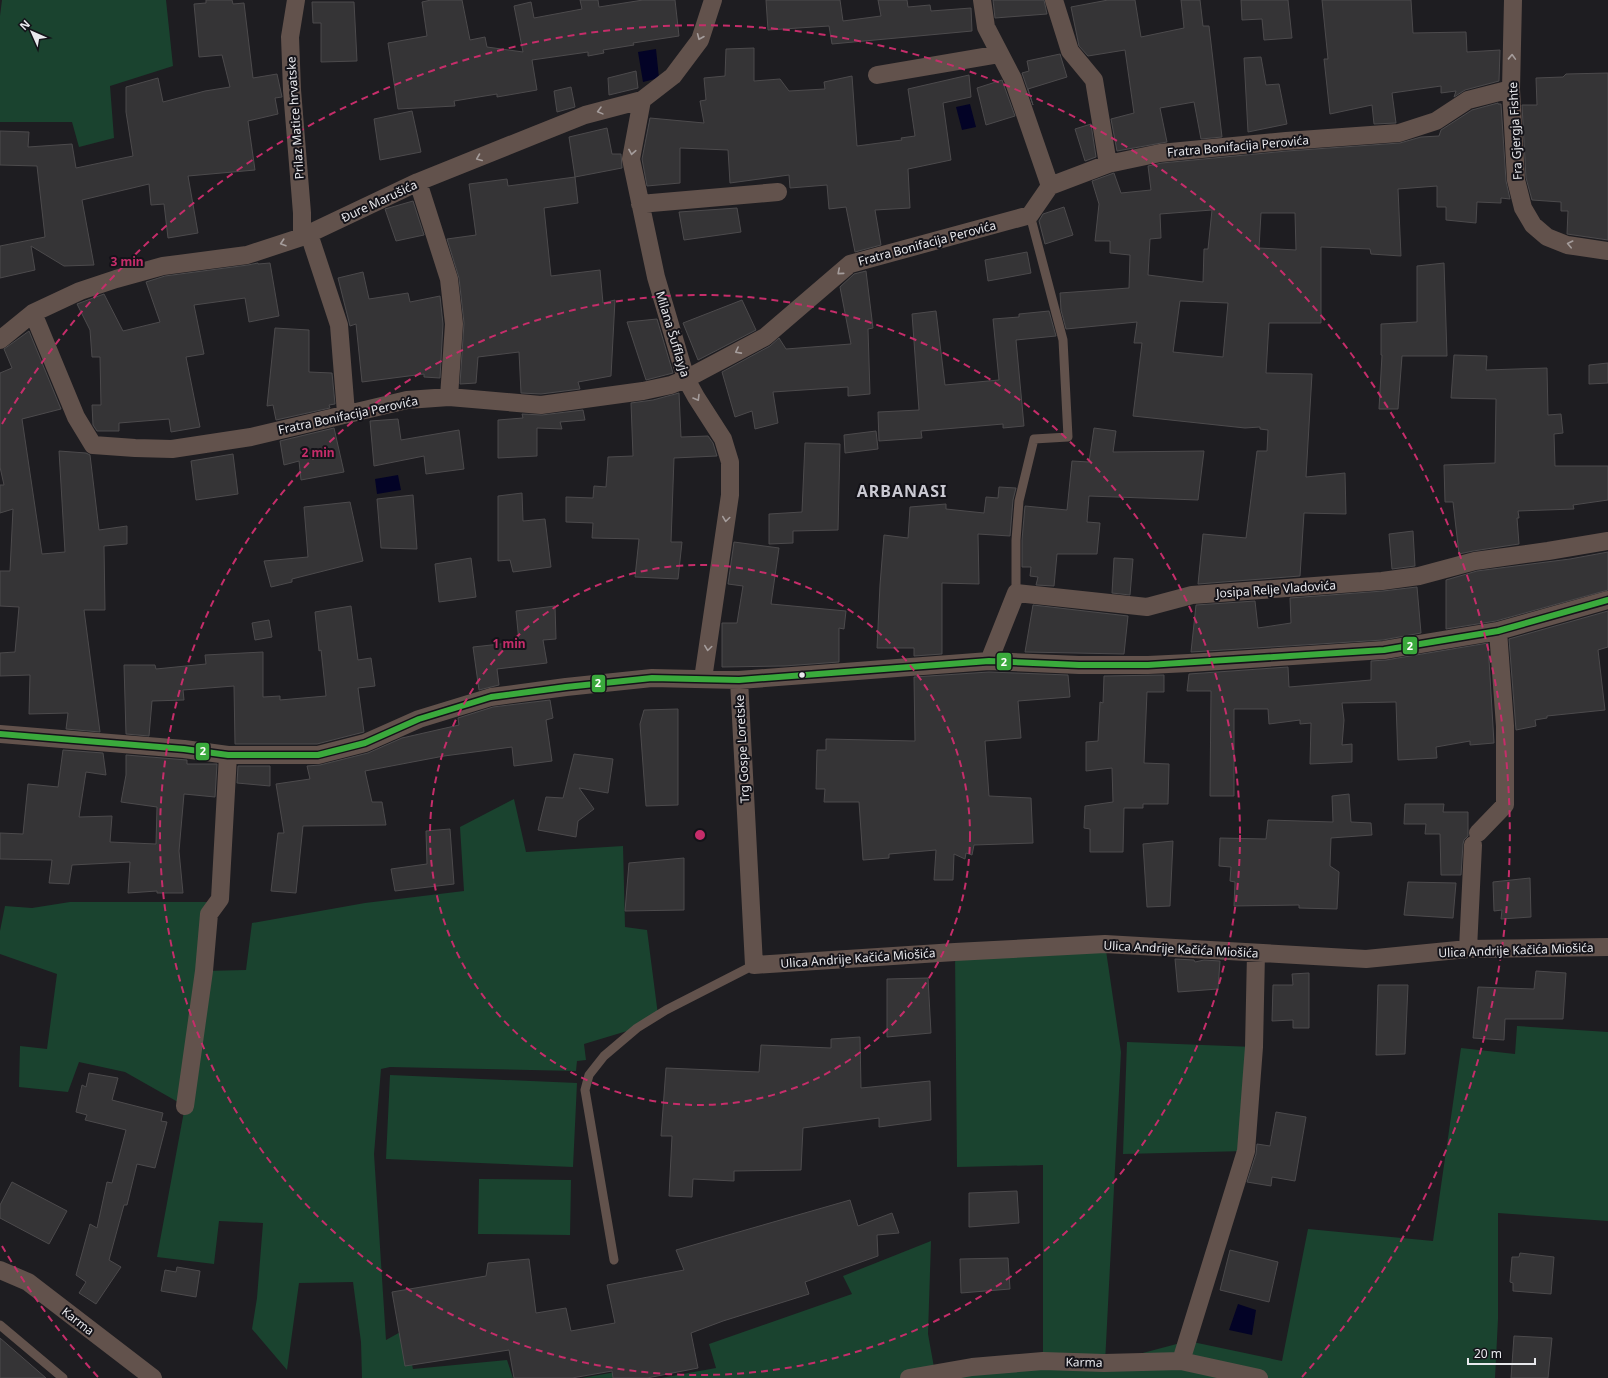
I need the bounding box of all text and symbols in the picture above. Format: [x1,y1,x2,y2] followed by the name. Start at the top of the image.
[12,12,52,52] north arrow
[16,16,33,33] text: N
[697,32,705,40] one-way arrow
[1508,54,1517,60] one-way arrow
[282,56,308,180] street label: Prilaz Matice hrvatske
[1504,81,1526,180] street label: Fra Gjergja Fishte
[597,106,604,114] one-way arrow
[1166,131,1310,161] street label: Fratra Bonifacija Perovića
[629,149,637,155] one-way arrow
[476,153,483,161] one-way arrow
[338,176,420,226] street label: Đure Marušića
[856,216,998,270] street label: Fratra Bonifacija Perovića
[280,238,287,247] one-way arrow
[1566,241,1573,249] one-way arrow
[110,253,144,270] text: 3 min
[837,267,845,275] one-way arrow
[652,289,694,379] street label: Milana Šufflayja
[734,346,742,354] one-way arrow
[277,392,419,438] street label: Fratra Bonifacija Perovića
[692,394,699,401] one-way arrow
[301,444,335,461] text: 2 min
[857,480,947,502] district label: ARBANASI
[722,516,731,522] one-way arrow
[1215,576,1336,602] street label: Josipa Relje Vladovića
[492,635,526,652] text: 1 min
[1402,636,1418,655] line badge: 2
[1407,638,1413,653] text: 2
[704,645,713,651] one-way arrow
[996,652,1012,671] line badge: 2
[1001,654,1007,669] text: 2
[797,670,807,680] unlabelled marker
[591,674,606,693] line badge: 2
[595,675,601,690] text: 2
[731,694,753,804] street label: Trg Gospe Loretske
[195,742,210,761] line badge: 2
[200,743,206,758] text: 2
[693,828,707,842] centre of rings
[1103,936,1259,962] street label: Ulica Andrije Kačića Miošića
[1438,939,1594,961] street label: Ulica Andrije Kačića Miošića
[780,944,936,972] street label: Ulica Andrije Kačića Miošića
[58,1303,98,1339] street label: Karma
[1468,1340,1535,1366] scale bar
[1474,1345,1502,1362] text: 20 m
[1065,1353,1103,1371] street label: Karma

